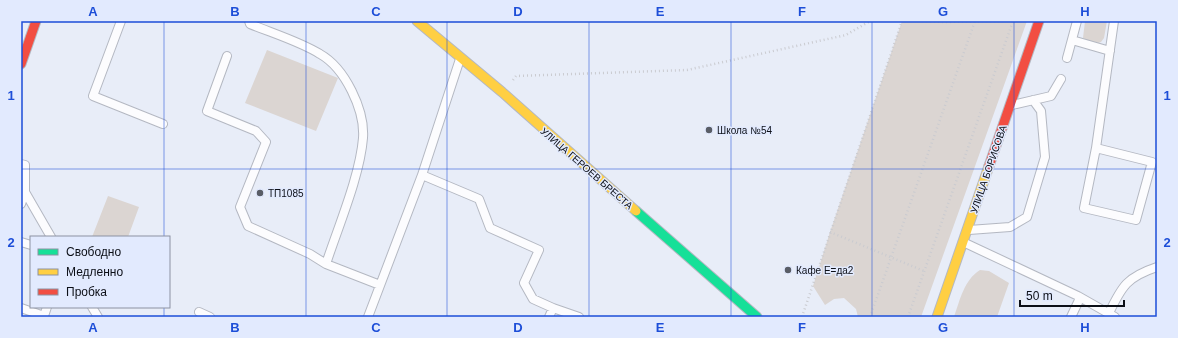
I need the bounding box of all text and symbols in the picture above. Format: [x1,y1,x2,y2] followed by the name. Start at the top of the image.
[88,4,98,19] text: A
[230,4,240,19] text: B
[371,4,381,19] text: C
[513,4,523,19] text: D
[656,4,665,19] text: E
[798,4,806,19] text: F
[938,4,948,19] text: G
[1080,4,1090,19] text: H
[7,88,15,103] text: 1
[1163,88,1171,103] text: 1
[968,123,1009,215] street label: УЛИЦА БОРИСОВА
[538,125,635,212] street label: УЛИЦА ГЕРОЕВ БРЕСТА
[704,125,714,135] marker: Школа №54
[717,125,772,136] place label: Школа №54
[255,188,265,198] marker: ТП1085
[268,188,304,199] place label: ТП1085
[7,235,15,250] text: 2
[1163,235,1171,250] text: 2
[30,236,170,308] legend
[66,245,121,259] text: Свободно
[66,265,123,279] text: Медленно
[783,265,793,275] marker: Кафе Е=да2
[796,265,854,276] place label: Кафе Е=да2
[1020,282,1124,308] scale bar
[66,285,107,299] text: Пробка
[1026,289,1053,303] text: 50 m
[88,320,98,335] text: A
[230,320,240,335] text: B
[371,320,381,335] text: C
[513,320,523,335] text: D
[656,320,665,335] text: E
[798,320,806,335] text: F
[938,320,948,335] text: G
[1080,320,1090,335] text: H

